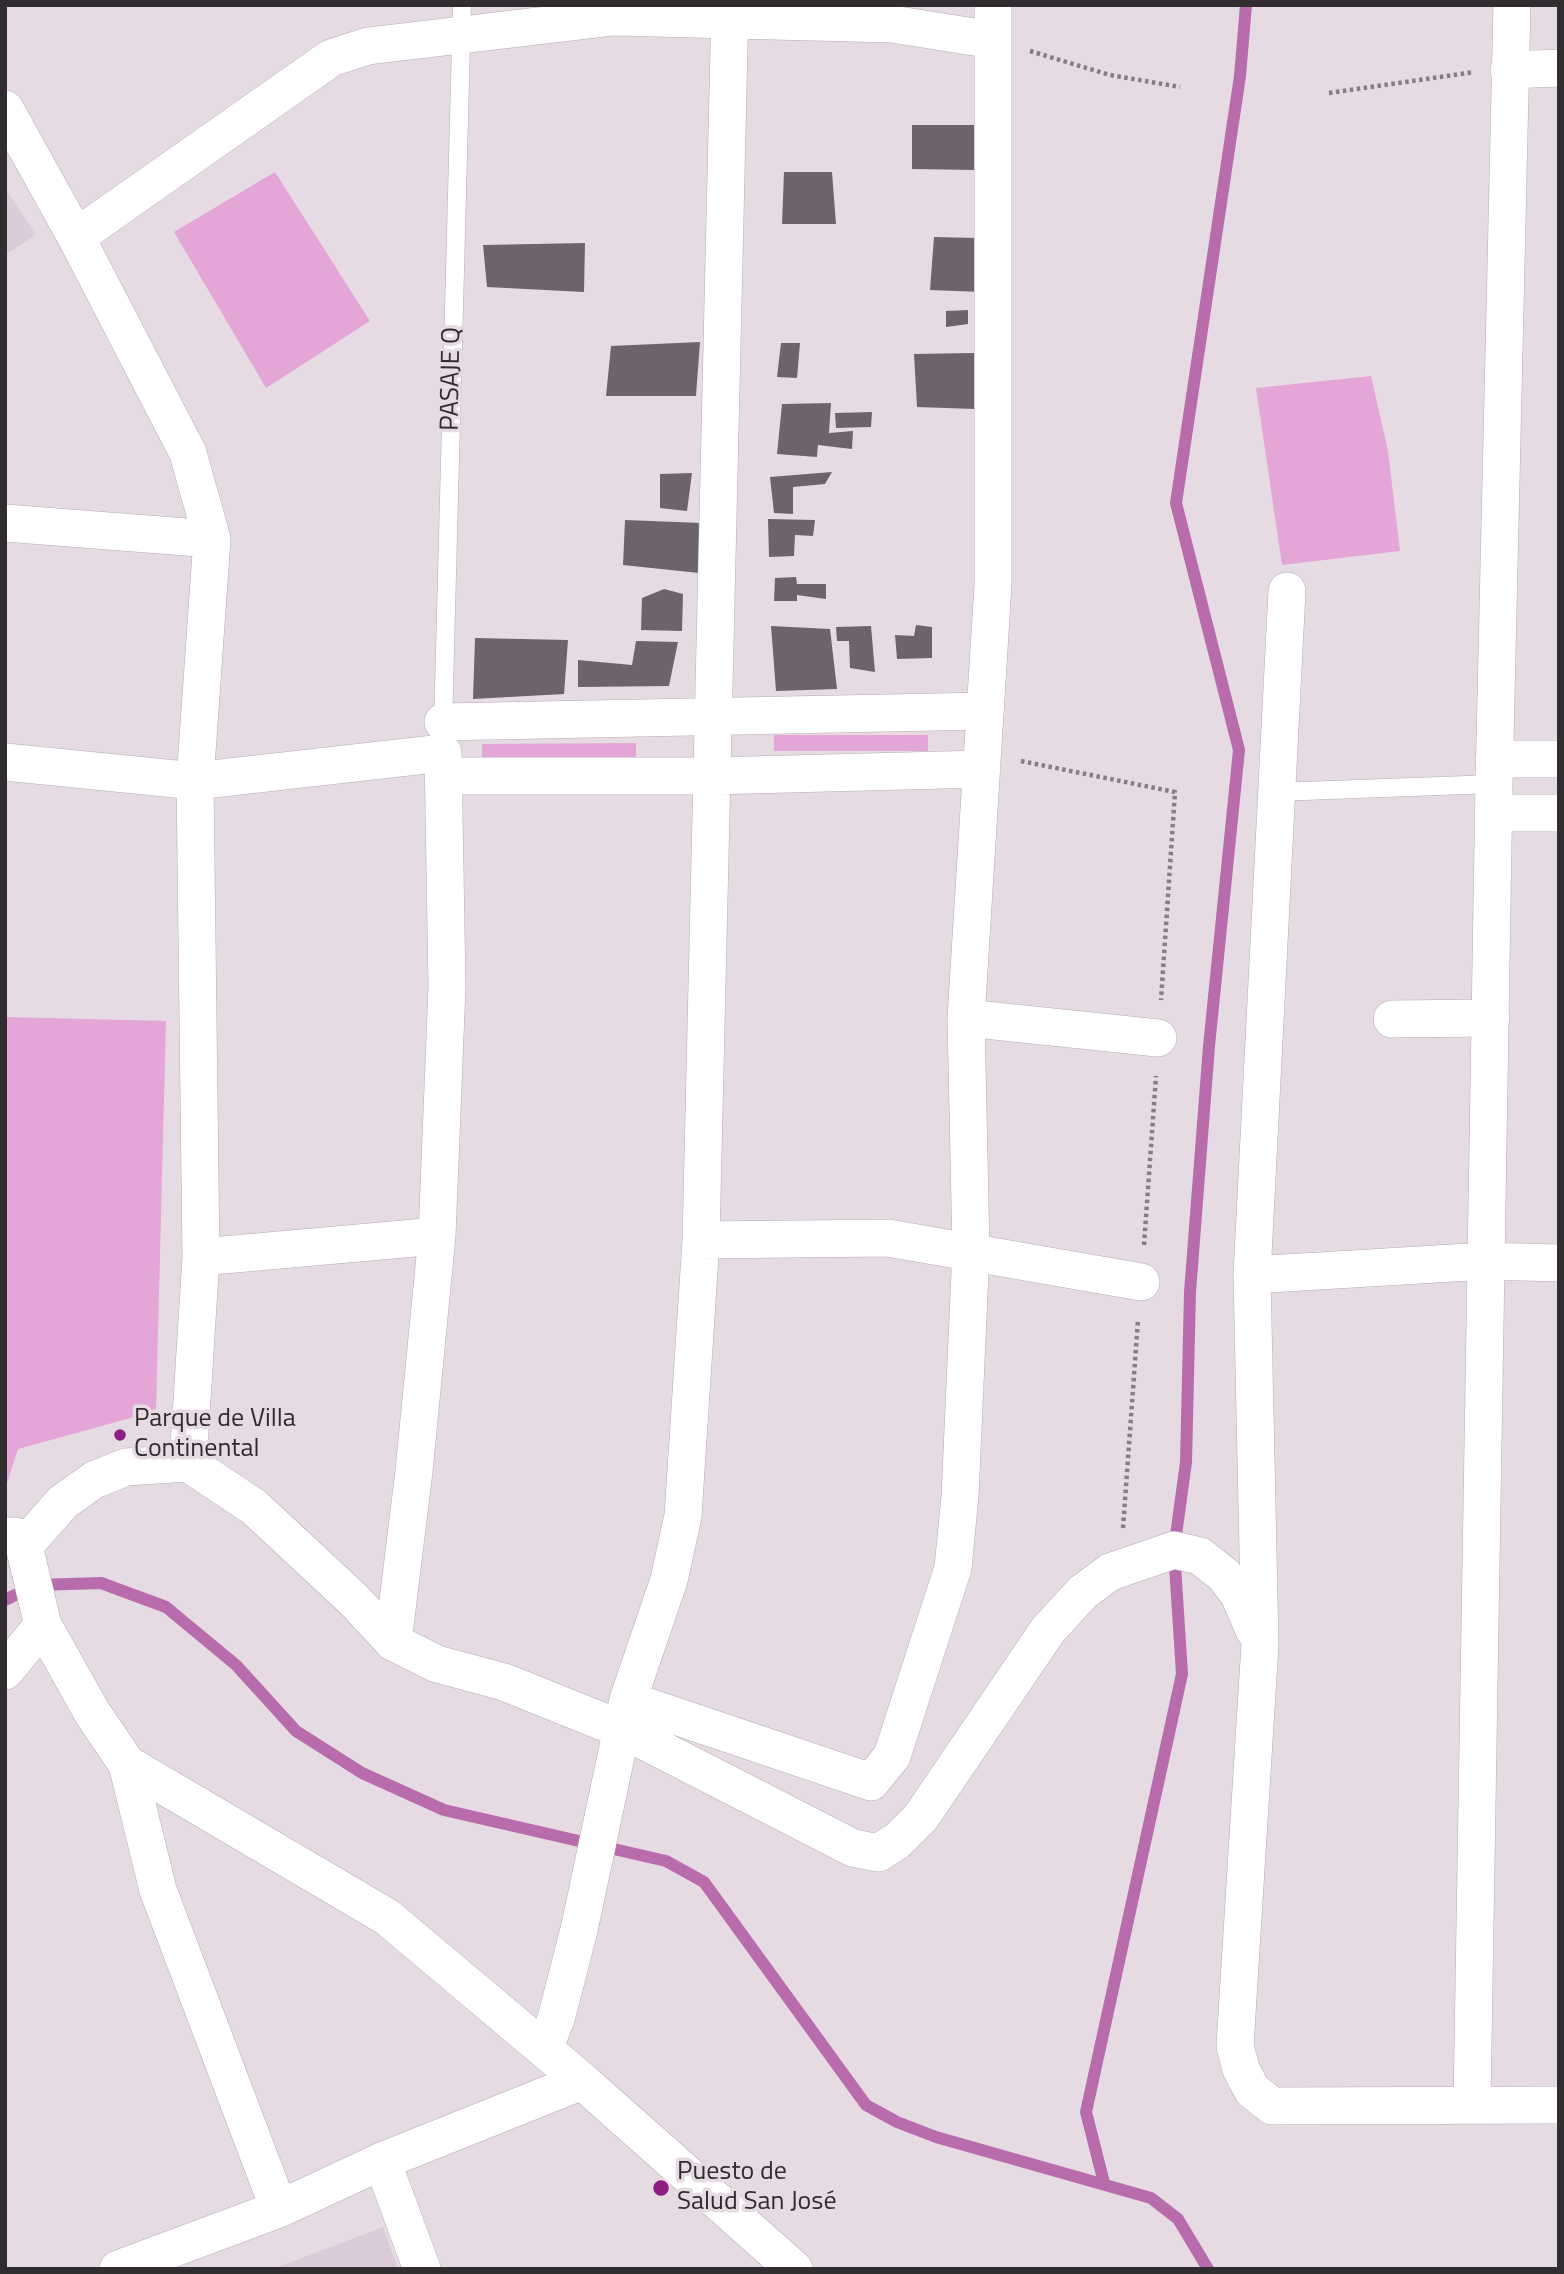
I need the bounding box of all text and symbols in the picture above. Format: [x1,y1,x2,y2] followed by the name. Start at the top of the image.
[435,327,469,431] street label: PASAJE Q
[134,1404,296,1466] place label: Parque de Villa Continental
[112,1427,128,1443] marker: Parque de Villa Continental
[677,2157,837,2218] place label: Puesto de Salud San José
[651,2178,671,2198] marker: Puesto de Salud San José

